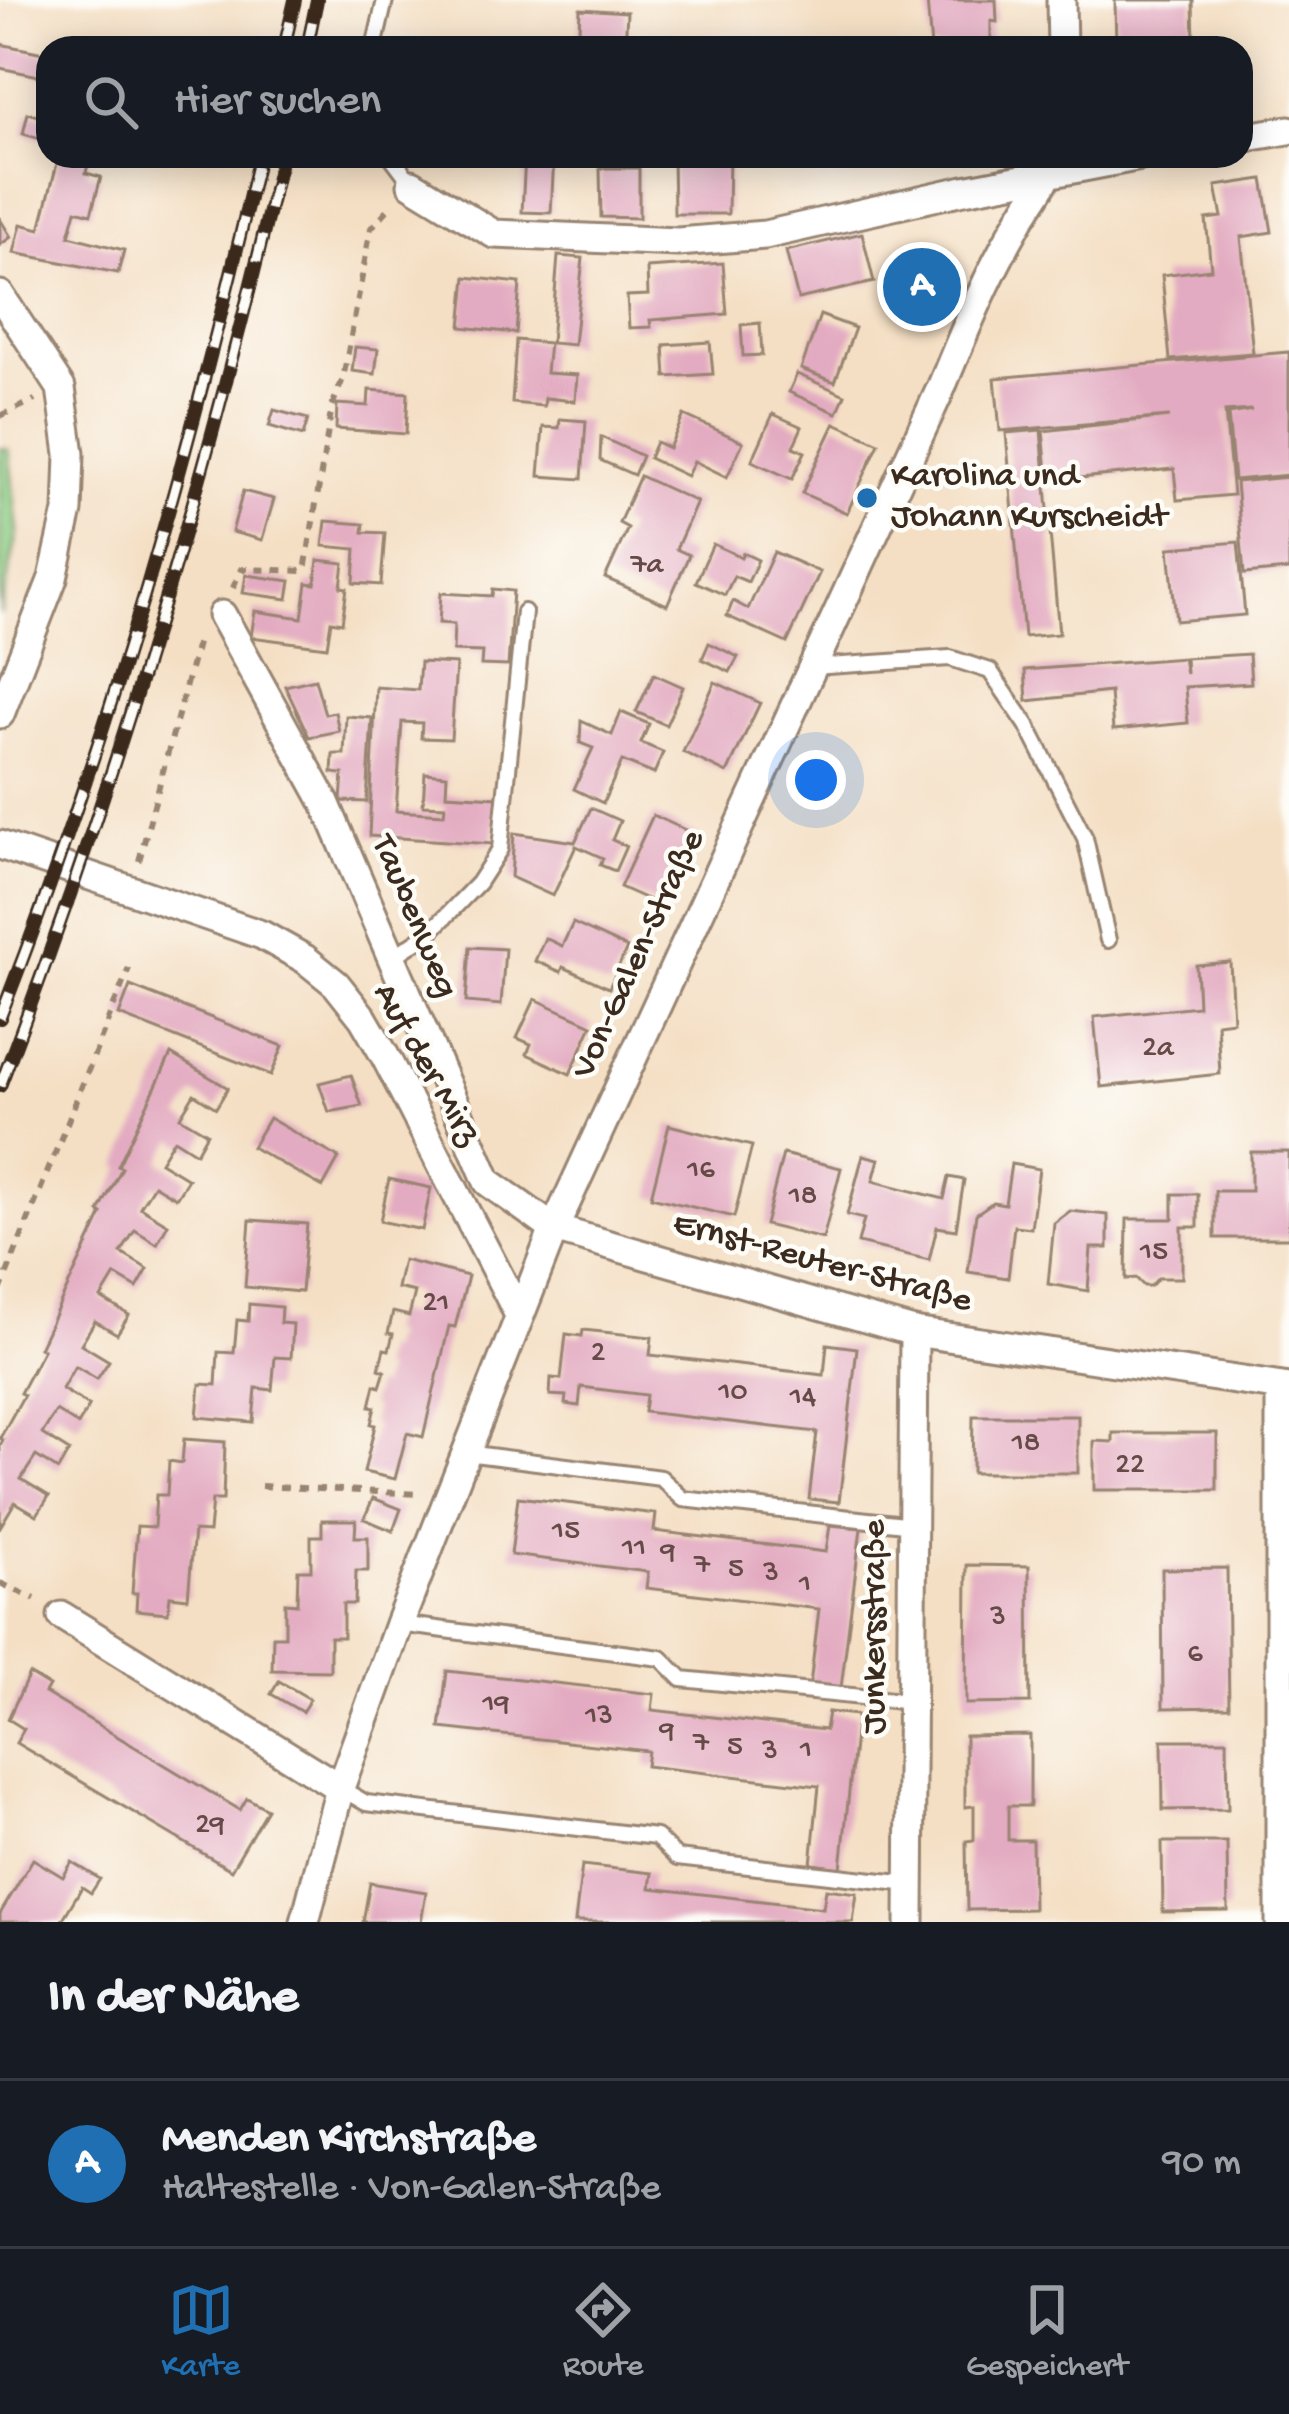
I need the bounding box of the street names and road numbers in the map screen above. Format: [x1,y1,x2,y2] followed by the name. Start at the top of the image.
[563,823,717,1087] street label: Von-Galen-Straße
[359,827,466,1005] street label: Taubenweg
[361,976,489,1155] street label: Auf der Mirz
[668,1203,977,1325] street label: Ernst-Reuter-Straße
[855,1519,898,1734] street label: Junkersstraße

